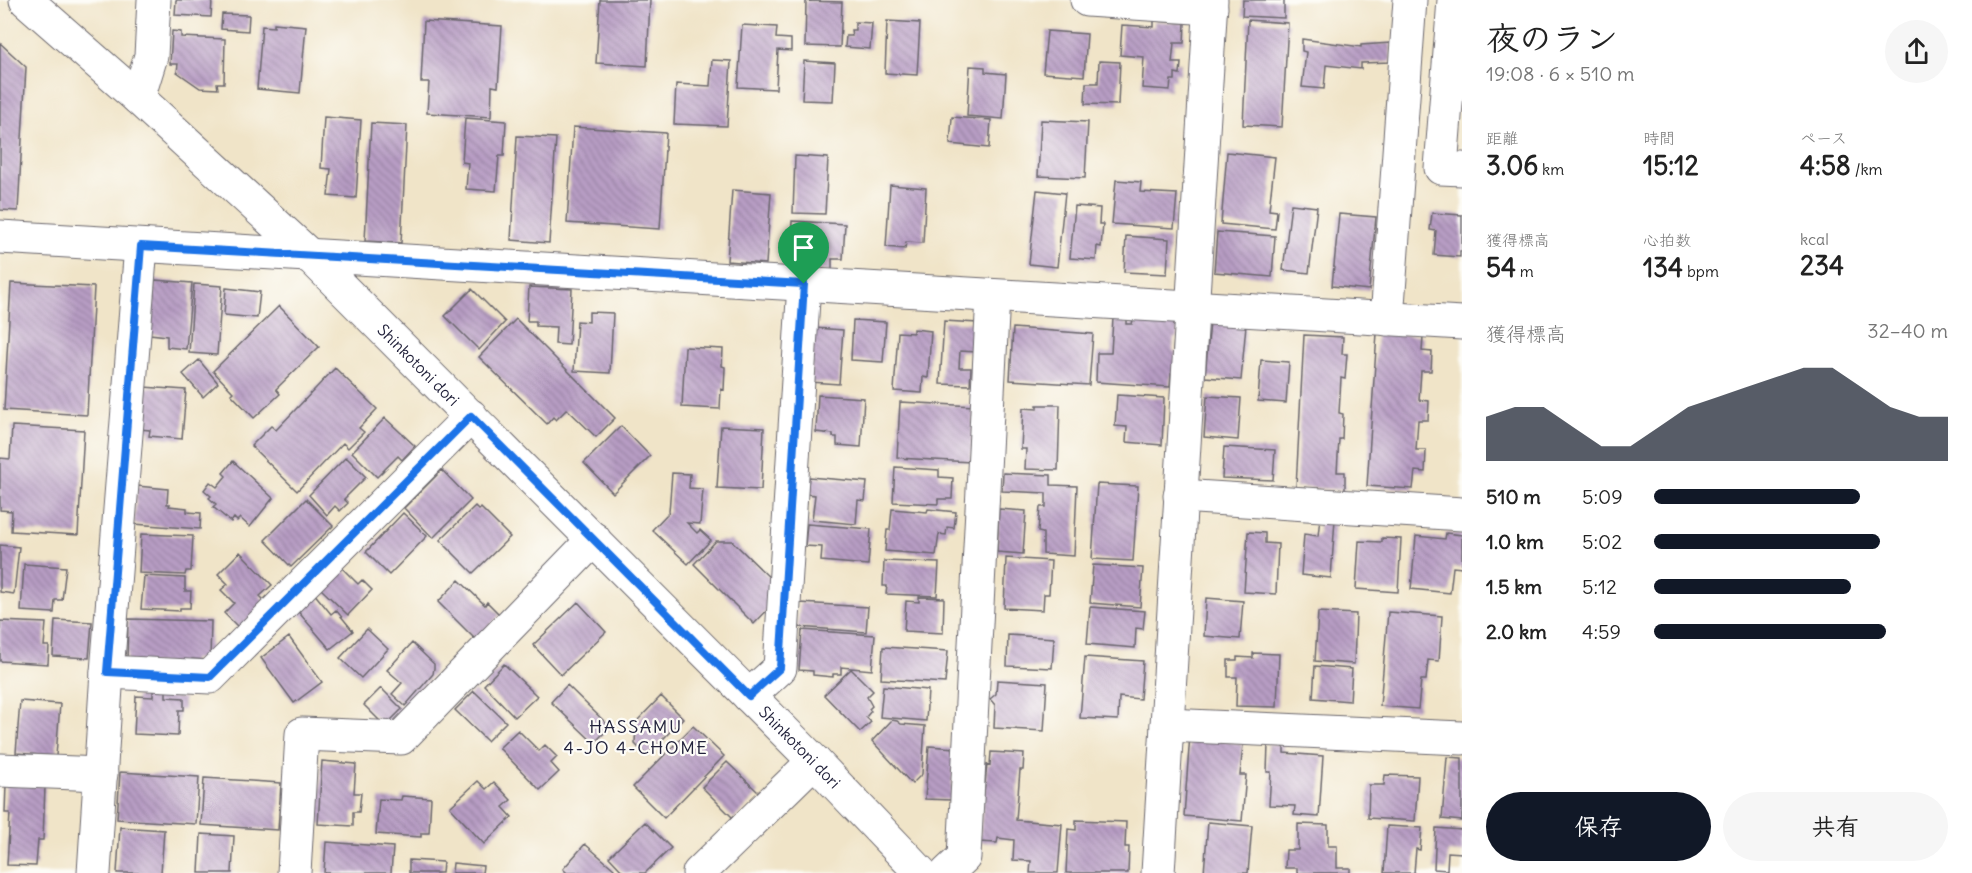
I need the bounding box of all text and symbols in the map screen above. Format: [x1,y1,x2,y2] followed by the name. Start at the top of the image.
[1486,17,1618,59] text: 夜のラン
[1885,20,1948,83] button: share
[1486,61,1635,86] text: 19:08 · 6 × 510 m
[1486,128,1518,148] text: 距離
[1643,128,1675,148] text: 時間
[1800,128,1847,148] text: ペース
[1486,149,1538,182] text: 3.06
[1643,149,1699,182] text: 15:12
[1800,149,1851,182] text: 4:58
[1538,159,1564,179] text: km
[1851,159,1883,179] text: /km
[778,222,829,284] pin
[1800,229,1829,249] text: kcal
[1486,230,1550,250] text: 獲得標高
[1643,230,1691,250] text: 心拍数
[787,231,820,264] icon: arrive
[1800,249,1844,282] text: 234
[1486,251,1516,284] text: 54
[1643,251,1683,284] text: 134
[1516,261,1534,281] text: m
[1683,261,1719,281] text: bpm
[1867,318,1948,343] text: 32–40 m
[373,320,464,410] street label: Shinkotoni dori
[1486,321,1566,346] text: 獲得標高
[1486,484,1541,509] text: 510 m
[1582,484,1623,509] text: 5:09
[1486,529,1544,554] text: 1.0 km
[1582,529,1622,554] text: 5:02
[1486,574,1542,599] text: 1.5 km
[1582,574,1617,599] text: 5:12
[1486,619,1547,644] text: 2.0 km
[1582,619,1621,644] text: 4:59
[755,702,845,792] street label: Shinkotoni dori
[564,715,708,759] district label: HASSAMU 4-JO 4-CHOME
[1486,792,1711,861] button: 保存
[1723,792,1948,861] button: 共有

